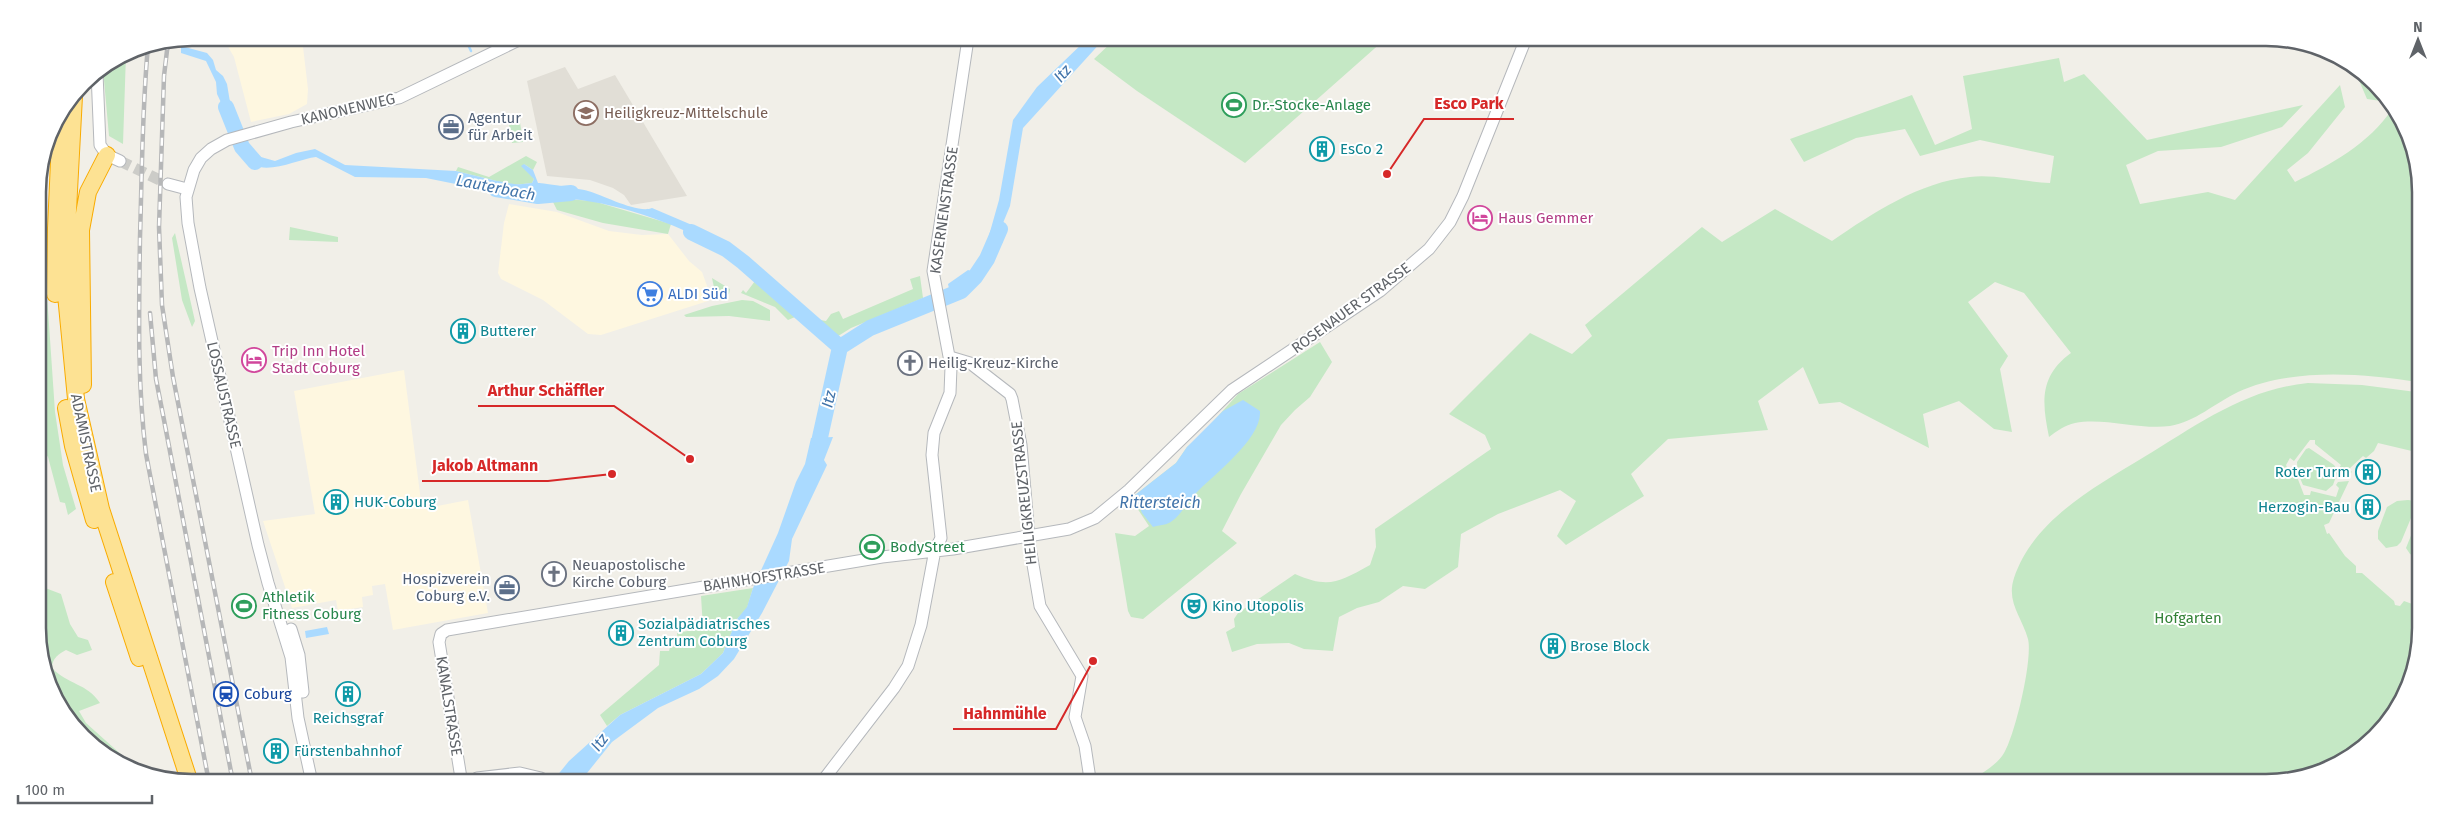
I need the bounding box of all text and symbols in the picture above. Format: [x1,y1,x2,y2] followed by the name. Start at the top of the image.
[2393,15,2443,65] north arrow
[2413,19,2423,36] text: N
[1050,60,1075,86] water label: Itz
[1424,88,1514,119] callout: Esco Park
[299,89,397,129] street label: KANONENWEG
[1221,92,1247,118] sports icon: Dr.-Stocke-Anlage
[1434,94,1504,113] text: Esco Park
[1252,96,1371,114] place label: Dr.-Stocke-Anlage
[573,100,599,126] school or university icon: Heiligkreuz-Mittelschule
[604,104,768,122] place label: Heiligkreuz-Mittelschule
[468,109,533,144] place label: Agentur für Arbeit
[438,114,464,140] office icon: Agentur für Arbeit
[1309,136,1335,162] building icon: EsCo 2
[1340,140,1383,158] place label: EsCo 2
[926,145,962,275] street label: KASERNENSTRASSE
[454,170,537,205] water label: Lauterbach
[1467,205,1493,231] hotel icon: Haus Gemmer
[1498,209,1594,227] place label: Haus Gemmer
[1288,259,1414,357] street label: ROSENAUER STRASSE
[637,281,663,307] supermarket icon: ALDI Süd
[668,285,728,303] place label: ALDI Süd
[450,318,476,344] building icon: Butterer
[480,322,536,340] place label: Butterer
[203,340,245,450] street label: LOSSAUSTRASSE
[272,342,366,377] place label: Trip Inn Hotel Stadt Coburg
[241,347,267,373] hotel icon: Trip Inn Hotel Stadt Coburg
[897,350,923,376] church icon: Heilig-Kreuz-Kirche
[928,354,1059,372] place label: Heilig-Kreuz-Kirche
[478,375,614,406] callout: Arthur Schäffler
[487,381,605,400] text: Arthur Schäffler
[817,388,840,410] water label: Itz
[67,392,105,494] street label: ADAMISTRASSE
[1007,420,1041,566] street label: HEILIGKREUZSTRASSE
[422,450,548,481] callout: Jakob Altmann
[431,456,538,475] text: Jakob Altmann
[2355,459,2381,485] building icon: Roter Turm
[2275,463,2350,481] place label: Roter Turm
[323,489,349,515] building icon: HUK-Coburg
[354,493,437,511] place label: HUK-Coburg
[1119,493,1201,512] water label: Rittersteich
[2355,494,2381,520] building icon: Herzogin-Bau
[2258,498,2350,516] place label: Herzogin-Bau
[859,534,885,560] sports icon: BodyStreet
[890,538,966,556] place label: BodyStreet
[572,556,686,591] place label: Neuapostolische Kirche Coburg
[702,558,826,596] street label: BAHNHOFSTRASSE
[541,561,567,587] church icon: Neuapostolische Kirche Coburg
[402,570,490,605] place label: Hospizverein Coburg e.V.
[494,575,520,601] office icon: Hospizverein Coburg e.V.
[262,588,361,623] place label: Athletik Fitness Coburg
[231,593,257,619] sports icon: Athletik Fitness Coburg
[1181,593,1207,619] theatre icon: Kino Utopolis
[1212,597,1304,615] place label: Kino Utopolis
[2154,609,2222,627] park label: Hofgarten
[638,615,770,650] place label: Sozialpädiatrisches Zentrum Coburg
[608,620,634,646] building icon: Sozialpädiatrisches Zentrum Coburg
[1540,633,1566,659] building icon: Brose Block
[1570,637,1650,655] place label: Brose Block
[432,655,466,757] street label: KANALSTRASSE
[213,681,239,707] station icon: Coburg
[335,681,361,707] building icon: Reichsgraf
[244,685,292,703] place label: Coburg
[953,698,1056,729] callout: Hahnmühle
[963,704,1047,723] text: Hahnmühle
[313,709,384,727] place label: Reichsgraf
[587,730,612,755] water label: Itz
[263,738,289,764] building icon: Fürstenbahnhof
[294,742,402,760] place label: Fürstenbahnhof
[18,772,151,804] scale bar
[25,781,65,799] text: 100 m

